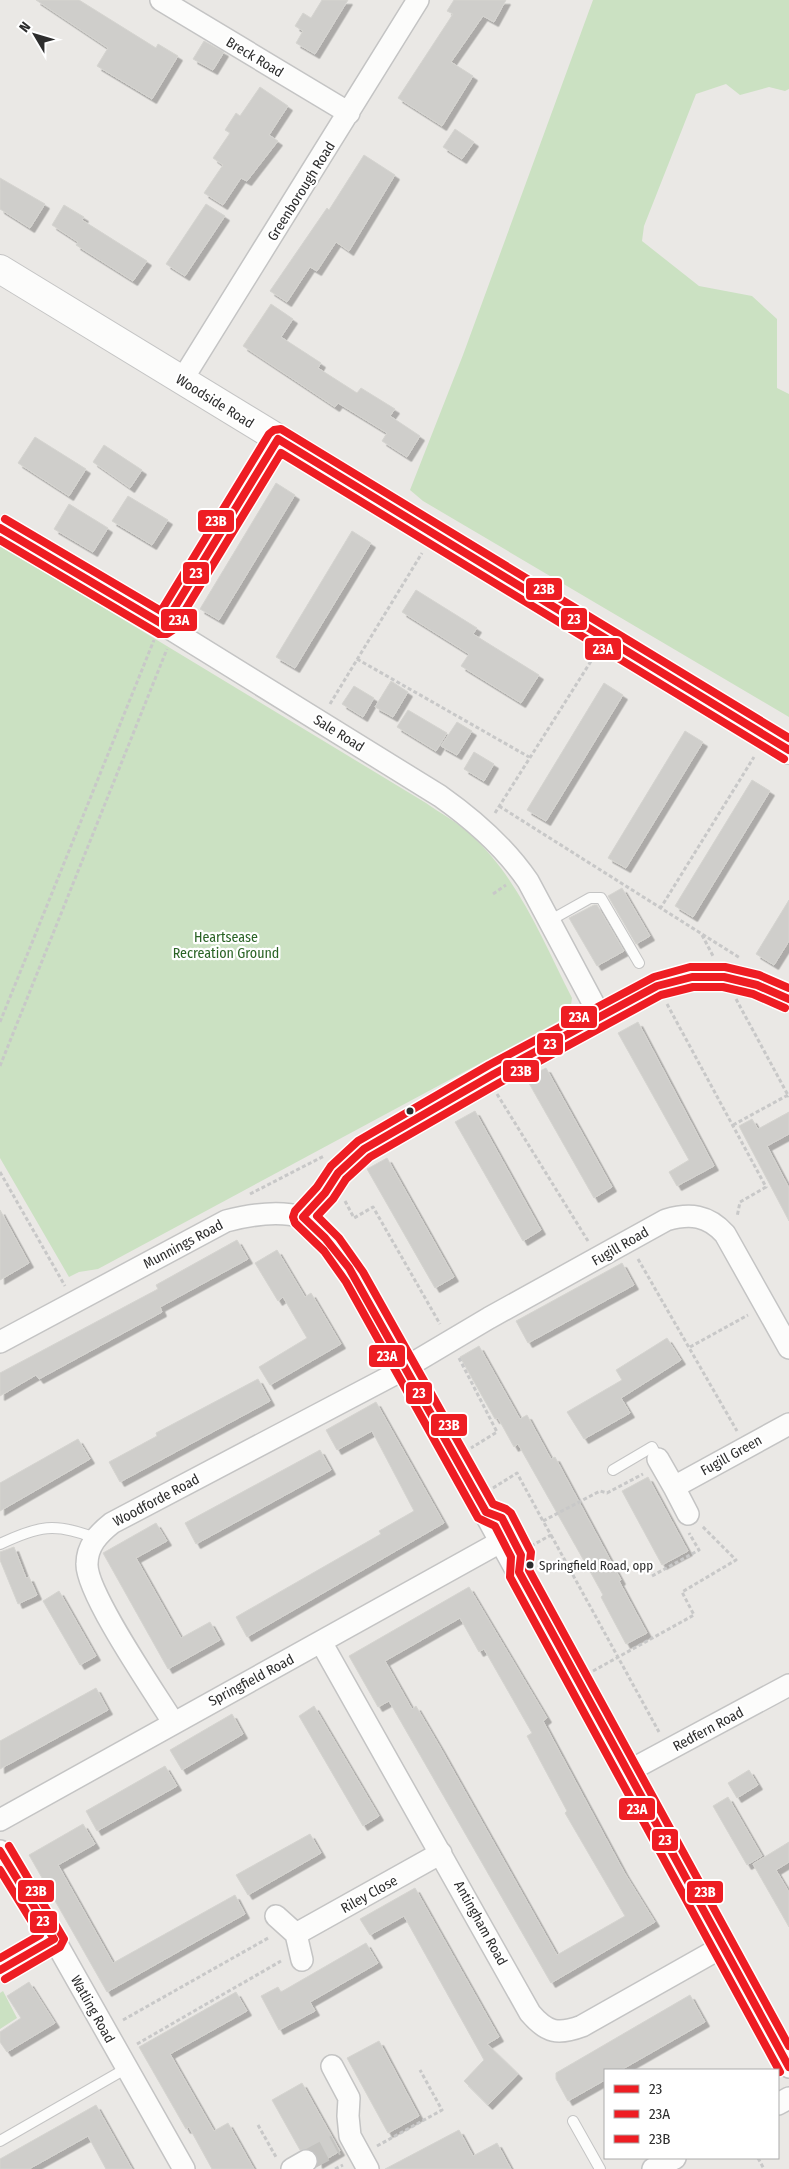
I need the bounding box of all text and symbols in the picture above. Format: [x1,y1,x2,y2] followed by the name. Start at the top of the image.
[10,10,60,60] north arrow
[16,19,34,36] text: N
[223,34,287,81] street label: Breck Road
[264,138,339,244] street label: Greenborough Road
[173,371,257,432] street label: Woodside Road
[197,509,235,533] line badge: 23B
[205,513,227,530] text: 23B
[182,561,210,585] line badge: 23
[188,565,203,582] text: 23
[525,577,563,601] line badge: 23B
[533,581,555,598] text: 23B
[560,607,588,631] line badge: 23
[160,608,198,632] line badge: 23A
[566,611,581,628] text: 23
[168,612,190,629] text: 23A
[584,637,622,661] line badge: 23A
[592,641,614,658] text: 23A
[310,711,367,756] street label: Sale Road
[173,929,279,962] park label: Heartsease Recreation Ground
[560,1005,598,1029] line badge: 23A
[568,1009,590,1026] text: 23A
[536,1032,564,1056] line badge: 23
[542,1036,557,1053] text: 23
[502,1059,540,1083] line badge: 23B
[510,1063,532,1080] text: 23B
[405,1106,415,1116] unlabelled marker
[141,1216,226,1273] street label: Munnings Road
[589,1223,652,1269] street label: Fugill Road
[368,1344,406,1368] line badge: 23A
[376,1348,398,1365] text: 23A
[405,1381,433,1405] line badge: 23
[411,1385,426,1402] text: 23
[430,1413,468,1437] line badge: 23B
[438,1417,460,1434] text: 23B
[698,1432,765,1479] street label: Fugill Green
[110,1471,202,1530] street label: Woodforde Road
[539,1558,653,1573] place label: Springfield Road, opp
[525,1560,535,1570] marker: Springfield Road, opp
[206,1651,297,1710] street label: Springfield Road
[670,1704,746,1755] street label: Redfern Road
[618,1797,656,1821] line badge: 23A
[626,1801,648,1818] text: 23A
[651,1828,679,1852] line badge: 23
[657,1832,672,1849] text: 23
[338,1872,401,1917] street label: Riley Close
[450,1878,511,1969] street label: Antingham Road
[17,1879,55,1903] line badge: 23B
[686,1880,724,1904] line badge: 23B
[25,1883,47,1900] text: 23B
[694,1884,716,1901] text: 23B
[29,1910,58,1934] line badge: 23
[35,1913,50,1930] text: 23
[67,1972,118,2046] street label: Watling Road
[604,2069,779,2159] legend
[649,2080,663,2098] text: 23
[649,2105,670,2123] text: 23A
[649,2130,671,2148] text: 23B

